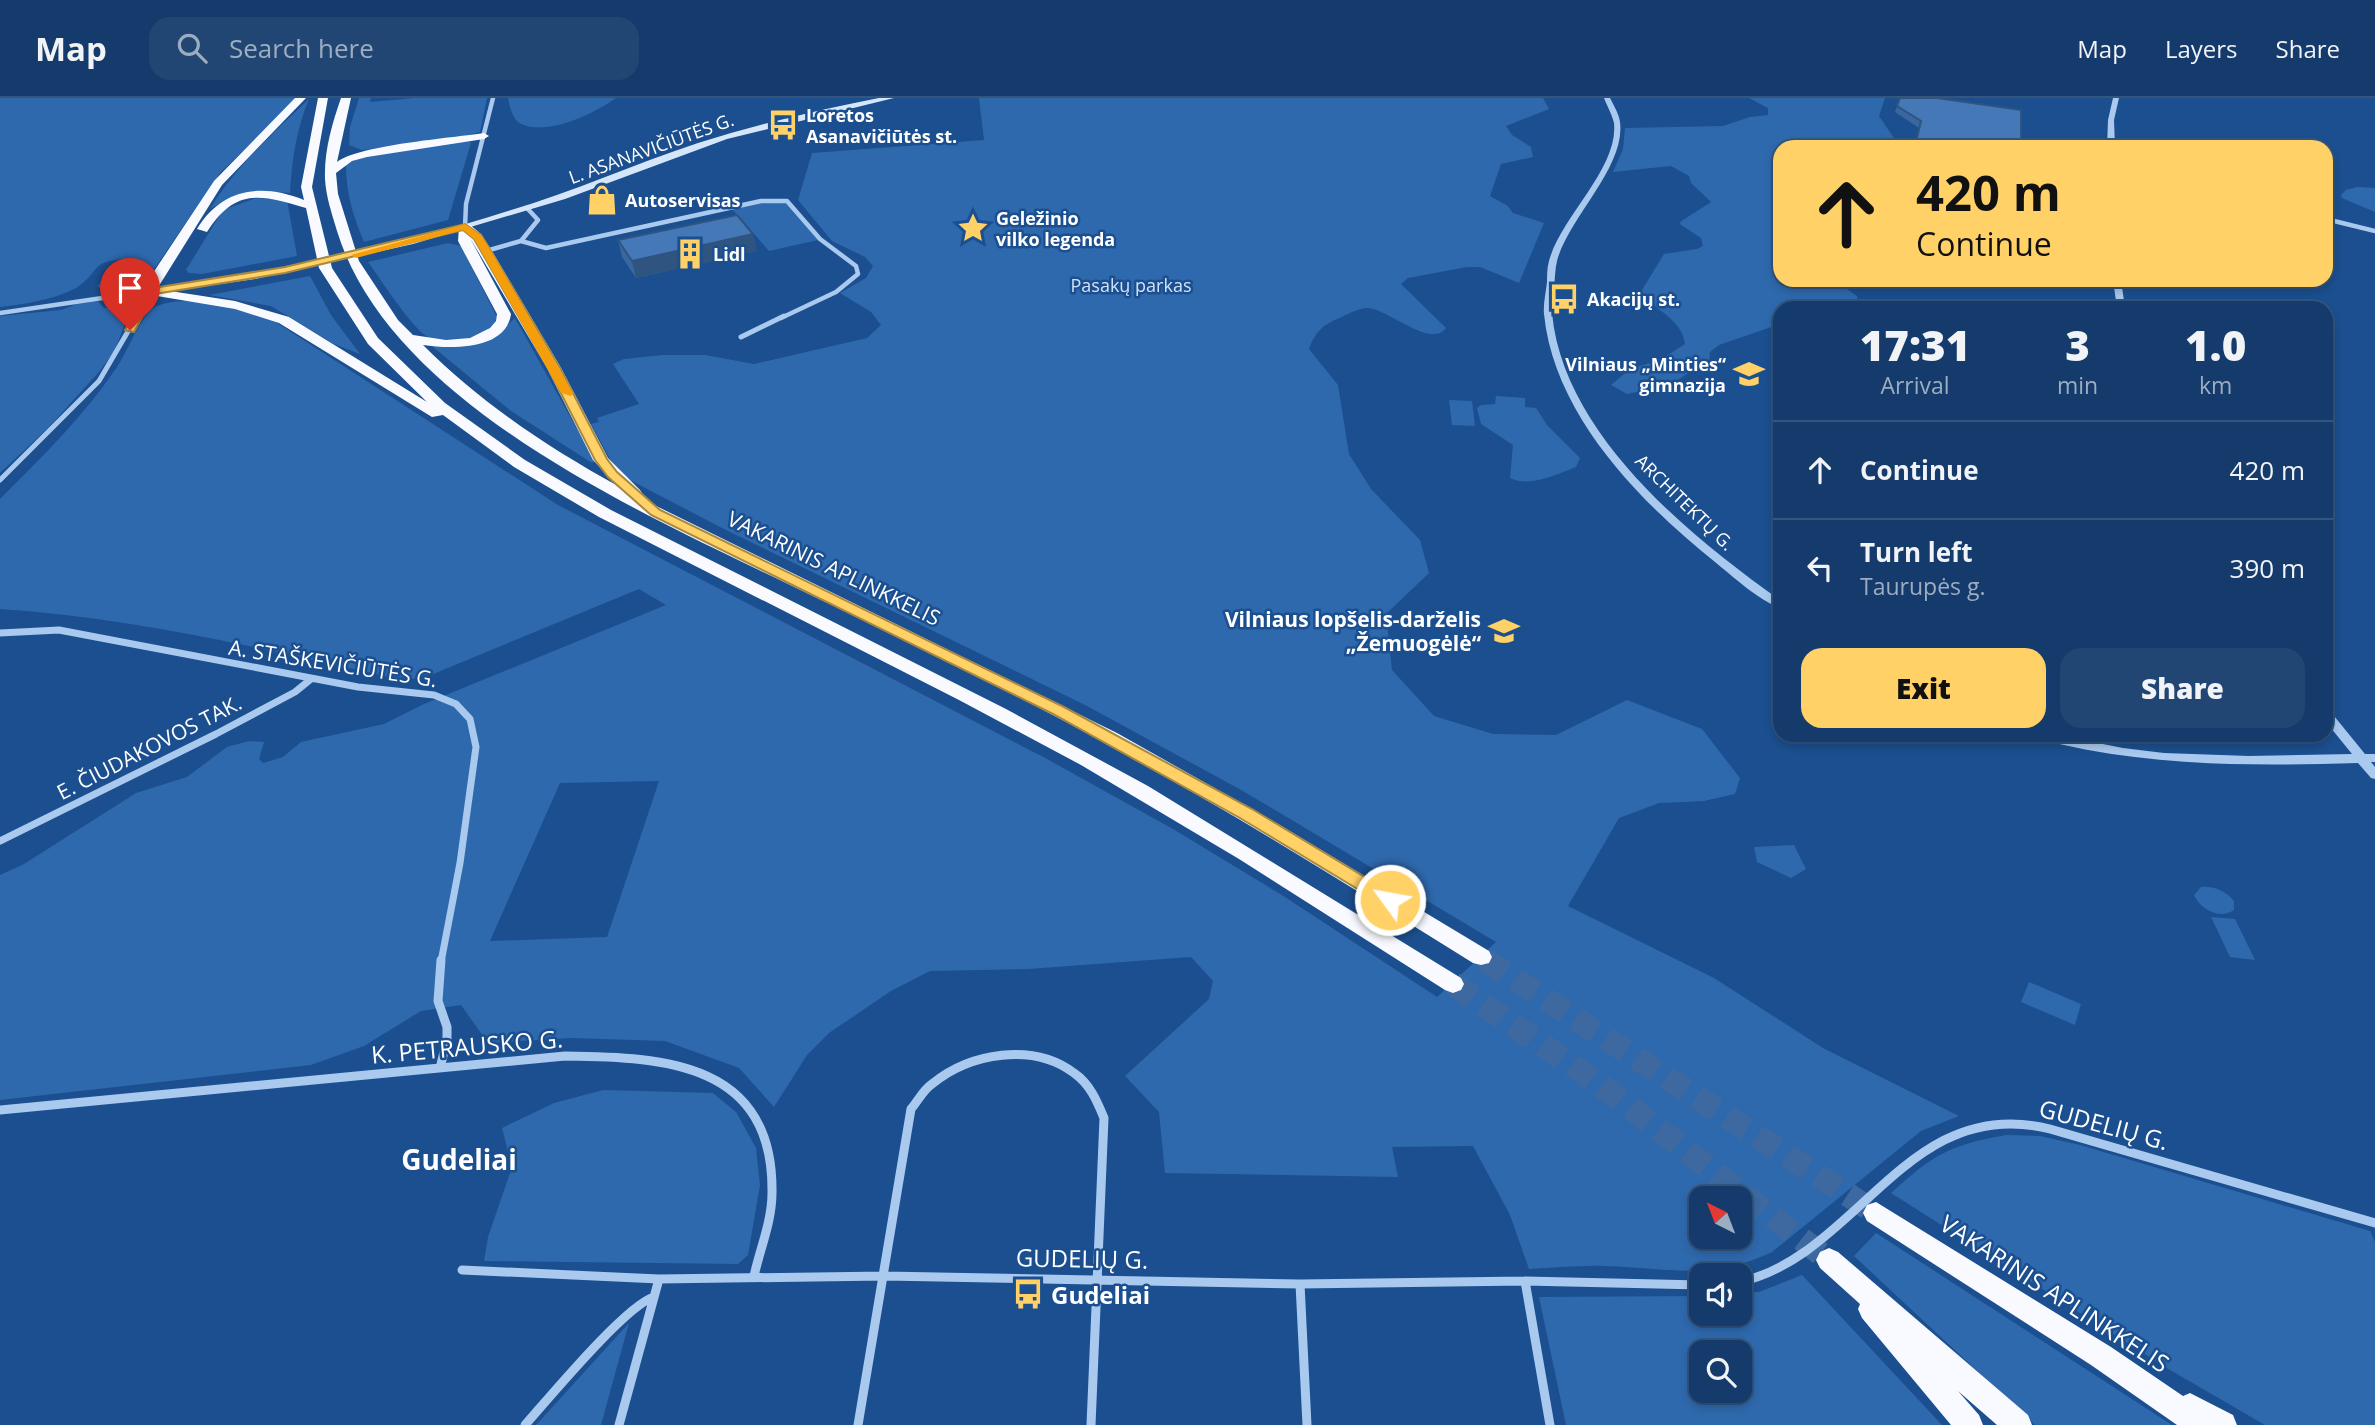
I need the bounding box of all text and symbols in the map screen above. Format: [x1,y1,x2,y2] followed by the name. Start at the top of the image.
[149,17,639,80] search box
[35,26,107,71] text: Map
[173,29,211,67] icon: search
[229,30,374,66] text: Search here
[2077,32,2127,65] text: Map
[2165,32,2238,65] text: Layers
[2276,32,2340,65] text: Share
[806,103,957,148] place label: Loretos Asanavičiūtės st.
[565,107,737,189] street label: L. ASANAVIČIŪTĖS G.
[766,108,800,142] bus stop icon: Loretos Asanavičiūtės st.
[1916,159,2061,225] text: 420 m
[1801,168,1892,259] icon: ahead
[585,183,619,217] shop icon: Autoservisas
[625,188,741,212] place label: Autoservisas
[996,206,1115,251] place label: Geležinio vilko legenda
[956,211,990,245] place icon: Geležinio vilko legenda
[1916,222,2052,265] text: Continue
[673,237,707,271] building icon: Lidl
[713,242,746,266] place label: Lidl
[100,258,160,330] pin
[111,269,149,307] icon: arrive
[1071,273,1192,297] park label: Pasakų parkas
[1547,282,1581,316] bus stop icon: Akacijų st.
[1587,287,1680,311] place label: Akacijų st.
[1860,316,1970,373] text: 17:31
[2065,316,2090,373] text: 3
[2185,316,2246,373] text: 1.0
[1565,352,1726,397] place label: Vilniaus „Minties“ gimnazija
[1732,357,1766,391] school or university icon: Vilniaus „Minties“ gimnazija
[1880,369,1950,401] text: Arrival
[2057,369,2098,401] text: min
[2199,369,2232,401] text: km
[1630,449,1740,555] street label: ARCHITEKTŲ G.
[1801,451,1839,489] icon: ahead
[1860,452,1979,488] text: Continue
[2230,452,2305,488] text: 420 m
[723,504,945,632] street label: VAKARINIS APLINKKELIS
[1860,534,1972,570] text: Turn left
[1801,549,1839,587] icon: left
[2230,550,2305,586] text: 390 m
[1860,570,1986,602] text: Taurupės g.
[1225,605,1482,657] place label: Vilniaus lopšelis-darželis „Žemuogėlė“
[1487,614,1521,648] school or university icon: Vilniaus lopšelis-darželis „Žemuogėlė“
[227,633,439,693] street label: A. STAŠKEVIČIŪTĖS G.
[1801,648,2046,728] button: Exit
[2060,648,2305,728] button: Share
[52,688,246,806] street label: E. ČIUDAKOVOS TAK.
[1353,863,1427,937] position arrow
[370,1021,564,1071] street label: K. PETRAUSKO G.
[2036,1091,2172,1157] street label: GUDELIŲ G.
[401,1140,517,1178] district label: Gudeliai
[1689,1186,1752,1250] north arrow
[1689,1186,1752,1403] map controls
[1934,1206,2176,1380] street label: VAKARINIS APLINKKELIS
[1016,1240,1148,1276] street label: GUDELIŲ G.
[1689,1263,1752,1326] button: sound
[1011,1277,1045,1311] bus stop icon: Gudeliai
[1051,1278,1150,1311] place label: Gudeliai
[1689,1340,1752,1403] button: search

